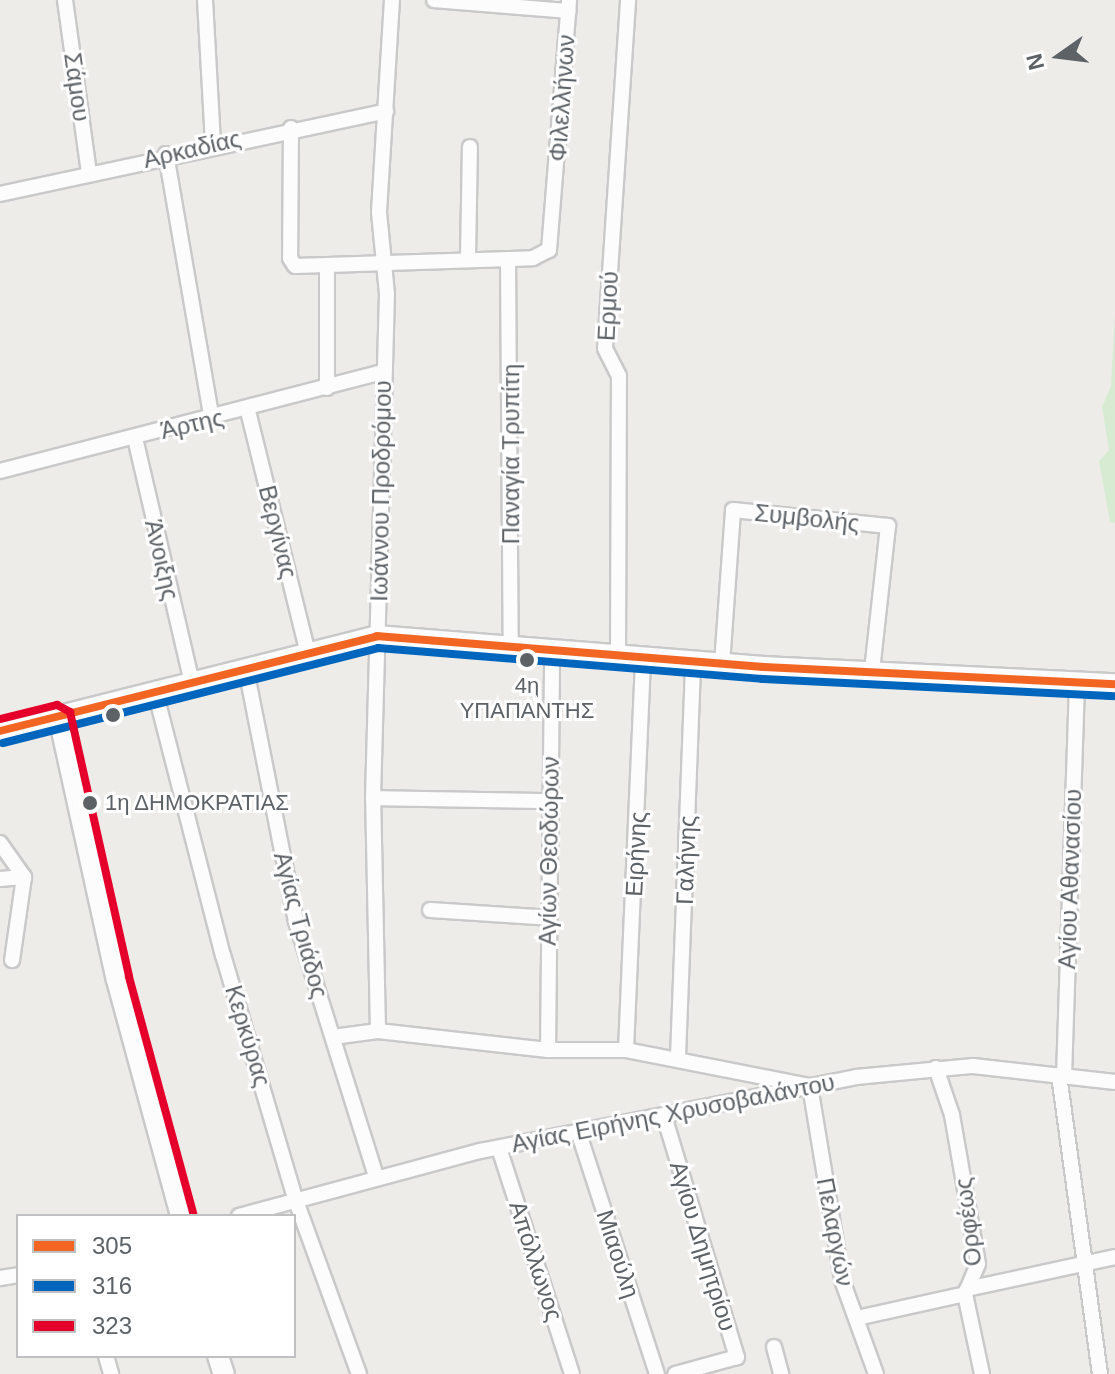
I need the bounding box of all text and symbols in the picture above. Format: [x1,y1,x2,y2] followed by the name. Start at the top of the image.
[1019,16,1099,96] north arrow
[543,34,581,162] street label: Φιλελλήνων
[58,51,96,123] street label: Σάμου
[1021,51,1049,73] text: N
[140,124,244,174] street label: Αρκαδίας
[592,270,624,342] street label: Ερμού
[497,363,525,545] street label: Παναγία Τρυπίτη
[365,380,397,602] street label: Ιωάννου Προδρόμου
[158,403,226,445] street label: Άρτης
[253,482,303,582] street label: Βεργίνας
[753,498,861,538] street label: Συμβολής
[139,517,185,603] street label: Άνοιξης
[519,652,535,668] marker: 4η ΥΠΑΠΑΝΤΗΣ
[460,672,594,724] place label: 4η ΥΠΑΠΑΝΤΗΣ
[105,707,121,723] unlabelled marker
[533,756,565,946] street label: Αγίων Θεοδώρων
[1052,788,1088,970] street label: Αγίου Αθανασίου
[105,790,290,816] place label: 1η ΔΗΜΟΚΡΑΤΙΑΣ
[82,795,98,811] marker: 1η ΔΗΜΟΚΡΑΤΙΑΣ
[619,811,653,897] street label: Ειρήνης
[670,815,702,905] street label: Γαλήνης
[268,848,334,1002] street label: Αγίας Τριάδος
[219,982,277,1090] street label: Κερκύρας
[509,1068,837,1158] street label: Αγίας Ειρήνης Χρυσοβαλάντου
[663,1157,743,1335] street label: Αγίου Δημητρίου
[810,1175,860,1289] street label: Πελαργών
[948,1176,988,1268] street label: Ορφέως
[503,1197,569,1325] street label: Απόλλωνος
[590,1206,646,1302] street label: Μιαούλη
[16,1214,296,1358] legend
[92,1232,132,1259] text: 305
[92,1272,132,1299] text: 316
[92,1312,132,1339] text: 323

